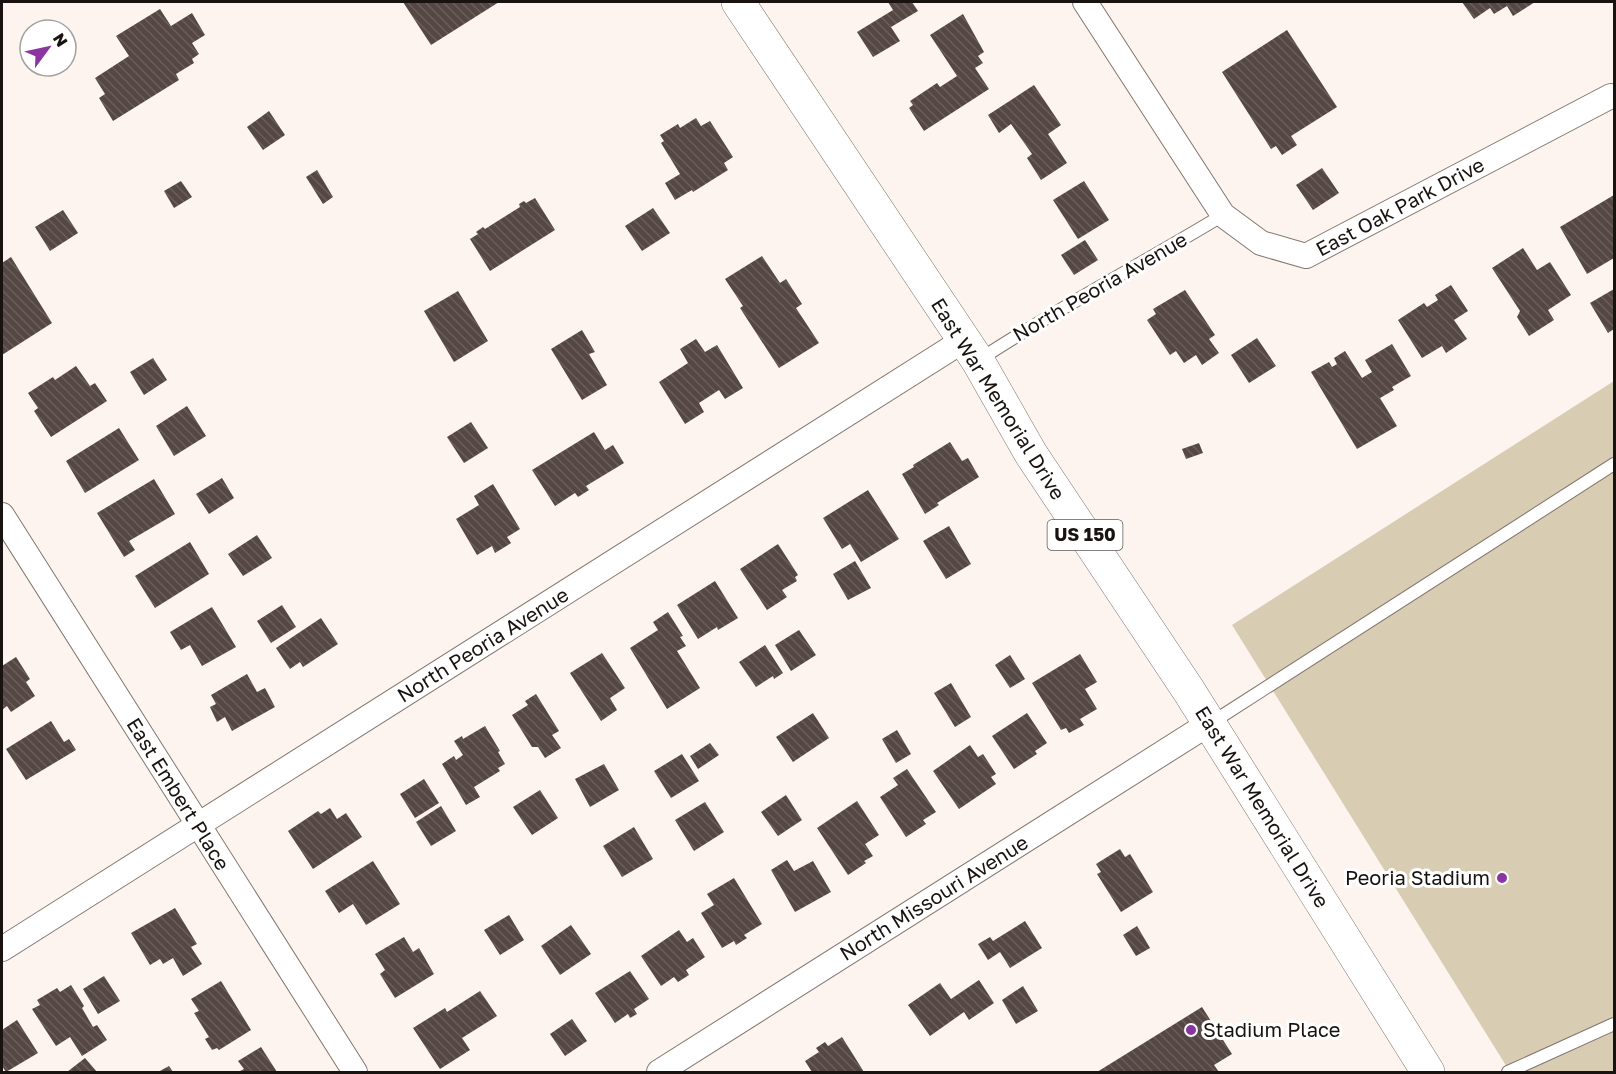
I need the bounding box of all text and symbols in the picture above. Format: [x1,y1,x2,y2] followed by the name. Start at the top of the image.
[18,18,78,78] north arrow
[49,29,72,50] text: N
[1311,152,1488,261] street label: East Oak Park Drive
[1008,226,1191,346] street label: North Peoria Avenue
[927,293,1071,504] street label: East War Memorial Drive
[1048,520,1122,550] road number: US 150
[392,582,572,707] street label: North Peoria Avenue
[1191,701,1335,912] street label: East War Memorial Drive
[122,713,235,874] street label: East Embert Place
[835,829,1032,965] street label: North Missouri Avenue
[1345,865,1490,889] place label: Peoria Stadium
[1495,871,1509,885] marker: Peoria Stadium
[1203,1017,1340,1041] place label: Stadium Place
[1184,1023,1198,1037] marker: Stadium Place

